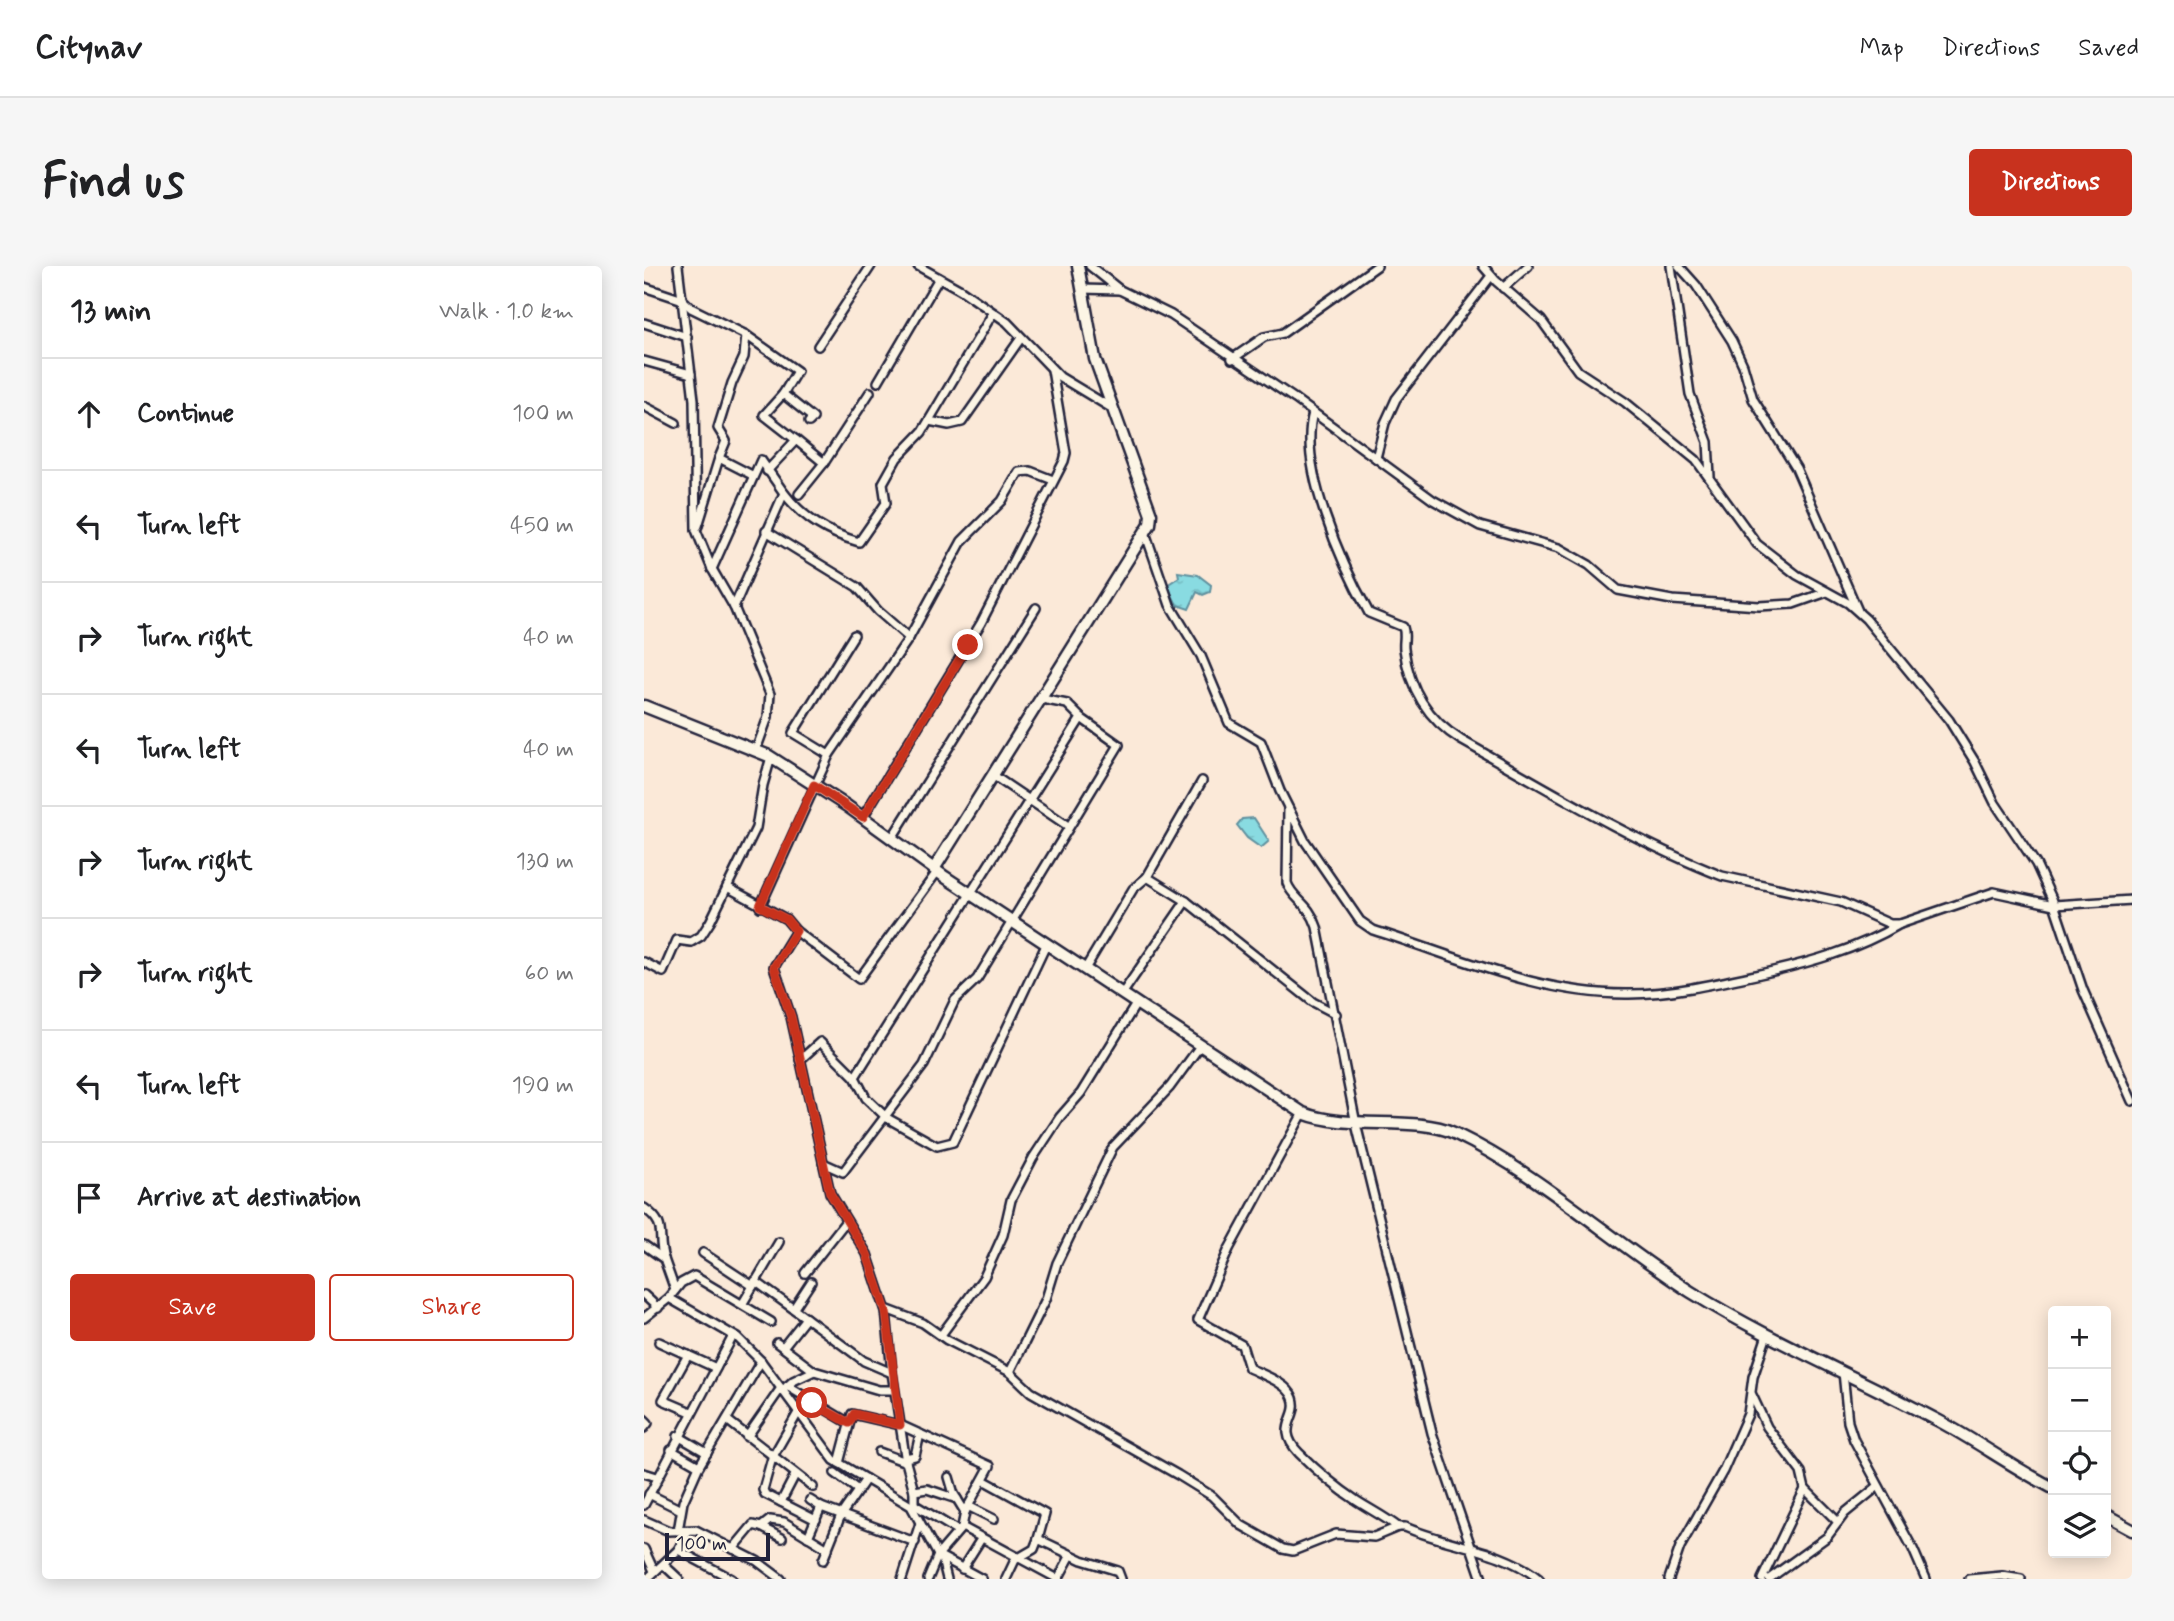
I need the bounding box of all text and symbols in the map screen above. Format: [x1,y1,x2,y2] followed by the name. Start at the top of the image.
[35,26,142,70] text: Citynav
[1860,33,1904,64] text: Map
[1942,33,2040,64] text: Directions
[2078,33,2139,64] text: Saved
[1969,149,2132,216] button: Directions
[42,150,185,215] text: Find us
[70,292,152,331] text: 13 min
[439,297,574,327] text: Walk · 1.0 km
[70,395,108,433] icon: ahead
[137,397,234,431] text: Continue
[512,399,574,429] text: 100 m
[70,507,108,545] icon: left
[137,509,241,543] text: Turn left
[510,511,574,541] text: 450 m
[70,619,108,657] icon: right
[137,621,253,655] text: Turn right
[523,623,574,653] text: 40 m
[952,629,983,660] route end
[70,731,108,769] icon: left
[137,733,241,767] text: Turn left
[523,735,574,765] text: 40 m
[70,843,108,881] icon: right
[137,845,253,879] text: Turn right
[516,847,574,877] text: 130 m
[70,955,108,993] icon: right
[137,957,253,991] text: Turn right
[525,959,574,989] text: 60 m
[70,1067,108,1105] icon: left
[137,1069,241,1103] text: Turn left
[512,1071,574,1101] text: 190 m
[70,1179,108,1217] icon: arrive
[137,1181,361,1215] text: Arrive at destination
[70,1274,315,1341] button: Save
[329,1274,574,1341] button: Share
[2048,1306,2111,1558] map controls
[2048,1306,2111,1369] button: +
[2048,1369,2111,1432] button: −
[796,1387,827,1418] route start
[2048,1432,2111,1495] button: locate
[2048,1495,2111,1558] button: layers
[665,1530,770,1562] scale bar
[676,1532,727,1557] text: 100 m

